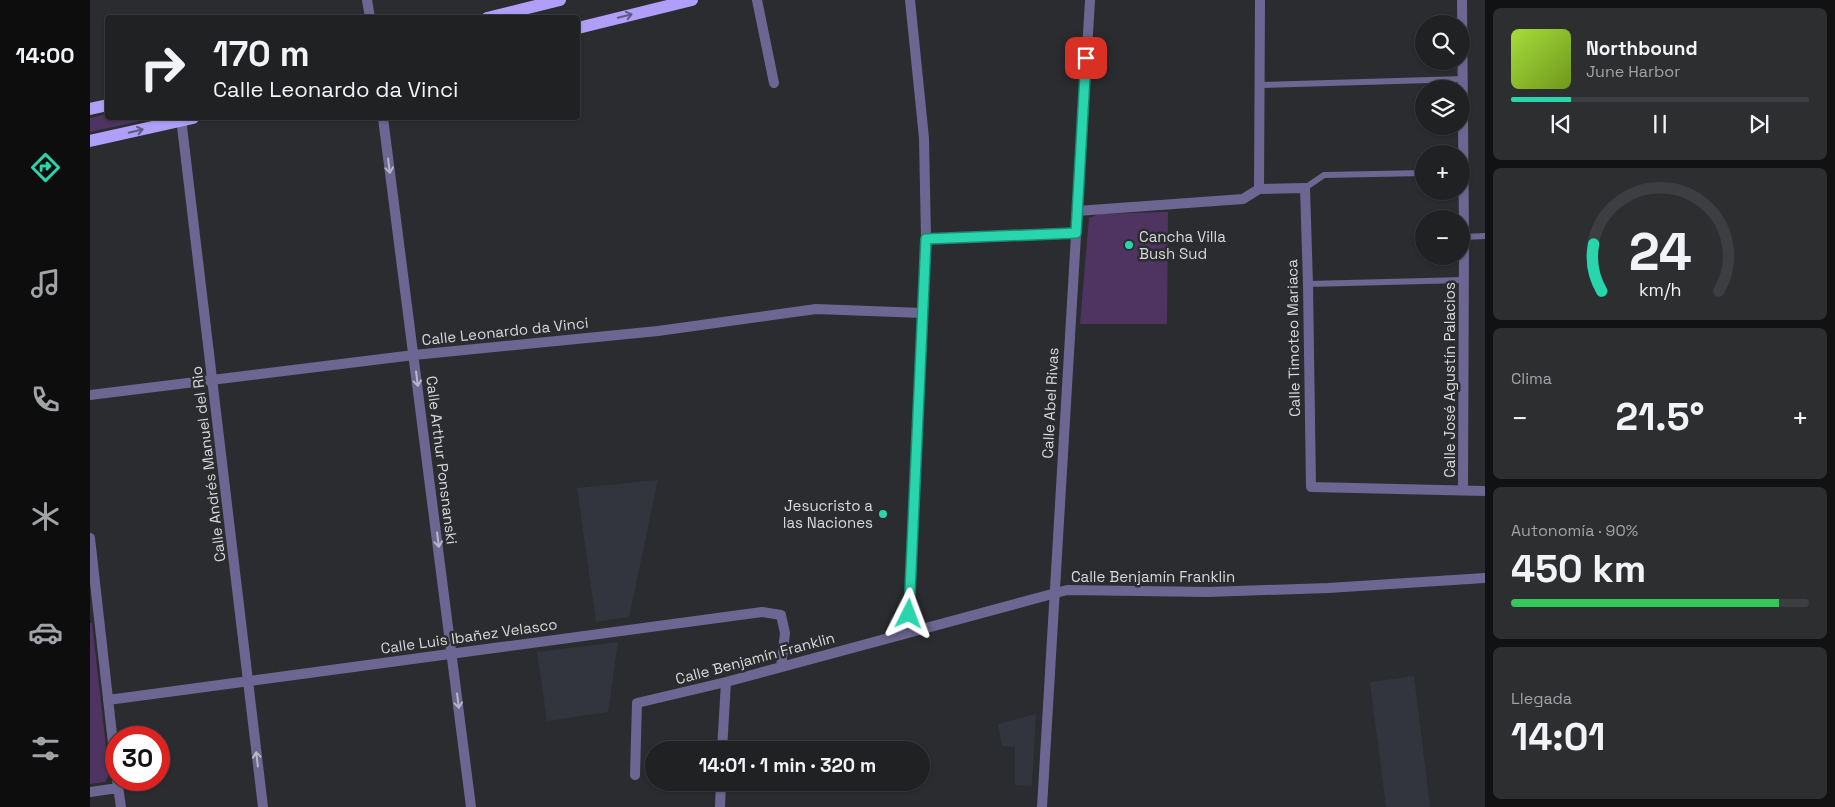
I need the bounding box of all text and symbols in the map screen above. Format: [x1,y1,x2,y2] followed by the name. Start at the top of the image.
[616,11,632,20] one-way arrow
[1415,15,1470,265] map controls
[1415,15,1470,70] button: search
[213,32,310,76] text: 170 m
[130,35,195,100] icon: right
[1586,36,1698,61] text: Northbound
[1065,37,1107,79] pin
[15,41,75,69] text: 14:00
[1072,44,1100,72] icon: arrive
[1586,61,1680,82] text: June Harbor
[213,75,458,103] text: Calle Leonardo da Vinci
[1415,80,1470,135] button: layers
[1547,110,1575,138] icon: previous
[1646,110,1674,138] icon: pause
[1745,110,1773,138] icon: next
[128,126,144,135] one-way arrow
[1415,145,1470,200] button: +
[28,150,63,185] icon: directions
[384,158,394,174] one-way arrow
[1415,210,1470,265] button: −
[1628,219,1692,285] text: 24
[1139,227,1226,263] place label: Cancha Villa Bush Sud
[1123,239,1135,251] marker: Cancha Villa Bush Sud
[1282,259,1304,417] street label: Calle Timoteo Mariaca
[28,266,63,301] icon: music
[1639,278,1681,301] text: km/h
[1440,282,1459,478] street label: Calle José Agustín Palacios
[421,313,589,349] street label: Calle Leonardo da Vinci
[1038,347,1062,459] street label: Calle Abel Rivas
[187,365,229,563] street label: Calle Andrés Manuel del Rio
[1511,368,1552,389] text: Clima
[412,371,422,387] one-way arrow
[422,375,462,545] street label: Calle Arthur Ponsnanski
[28,382,63,417] icon: phone
[1616,393,1704,441] text: 21.5°
[1511,400,1528,436] text: −
[1792,400,1809,436] text: +
[783,496,873,532] place label: Jesucristo a las Naciones
[28,499,63,534] icon: climate
[877,508,889,520] marker: Jesucristo a las Naciones
[1511,520,1638,541] text: Autonomía · 90%
[433,532,443,548] one-way arrow
[1511,545,1646,593] text: 450 km
[1071,567,1235,586] street label: Calle Benjamín Franklin
[882,587,934,639] position arrow
[379,614,559,658] street label: Calle Luis Ibañez Velasco
[28,615,63,650] icon: car
[673,628,837,688] street label: Calle Benjamín Franklin
[1511,688,1572,709] text: Llegada
[453,693,463,709] one-way arrow
[1511,713,1605,761] text: 14:01
[105,726,170,791] speed limit sign: 30
[28,731,63,766] icon: filters
[252,751,262,767] one-way arrow
[699,753,876,778] text: 14:01 · 1 min · 320 m

